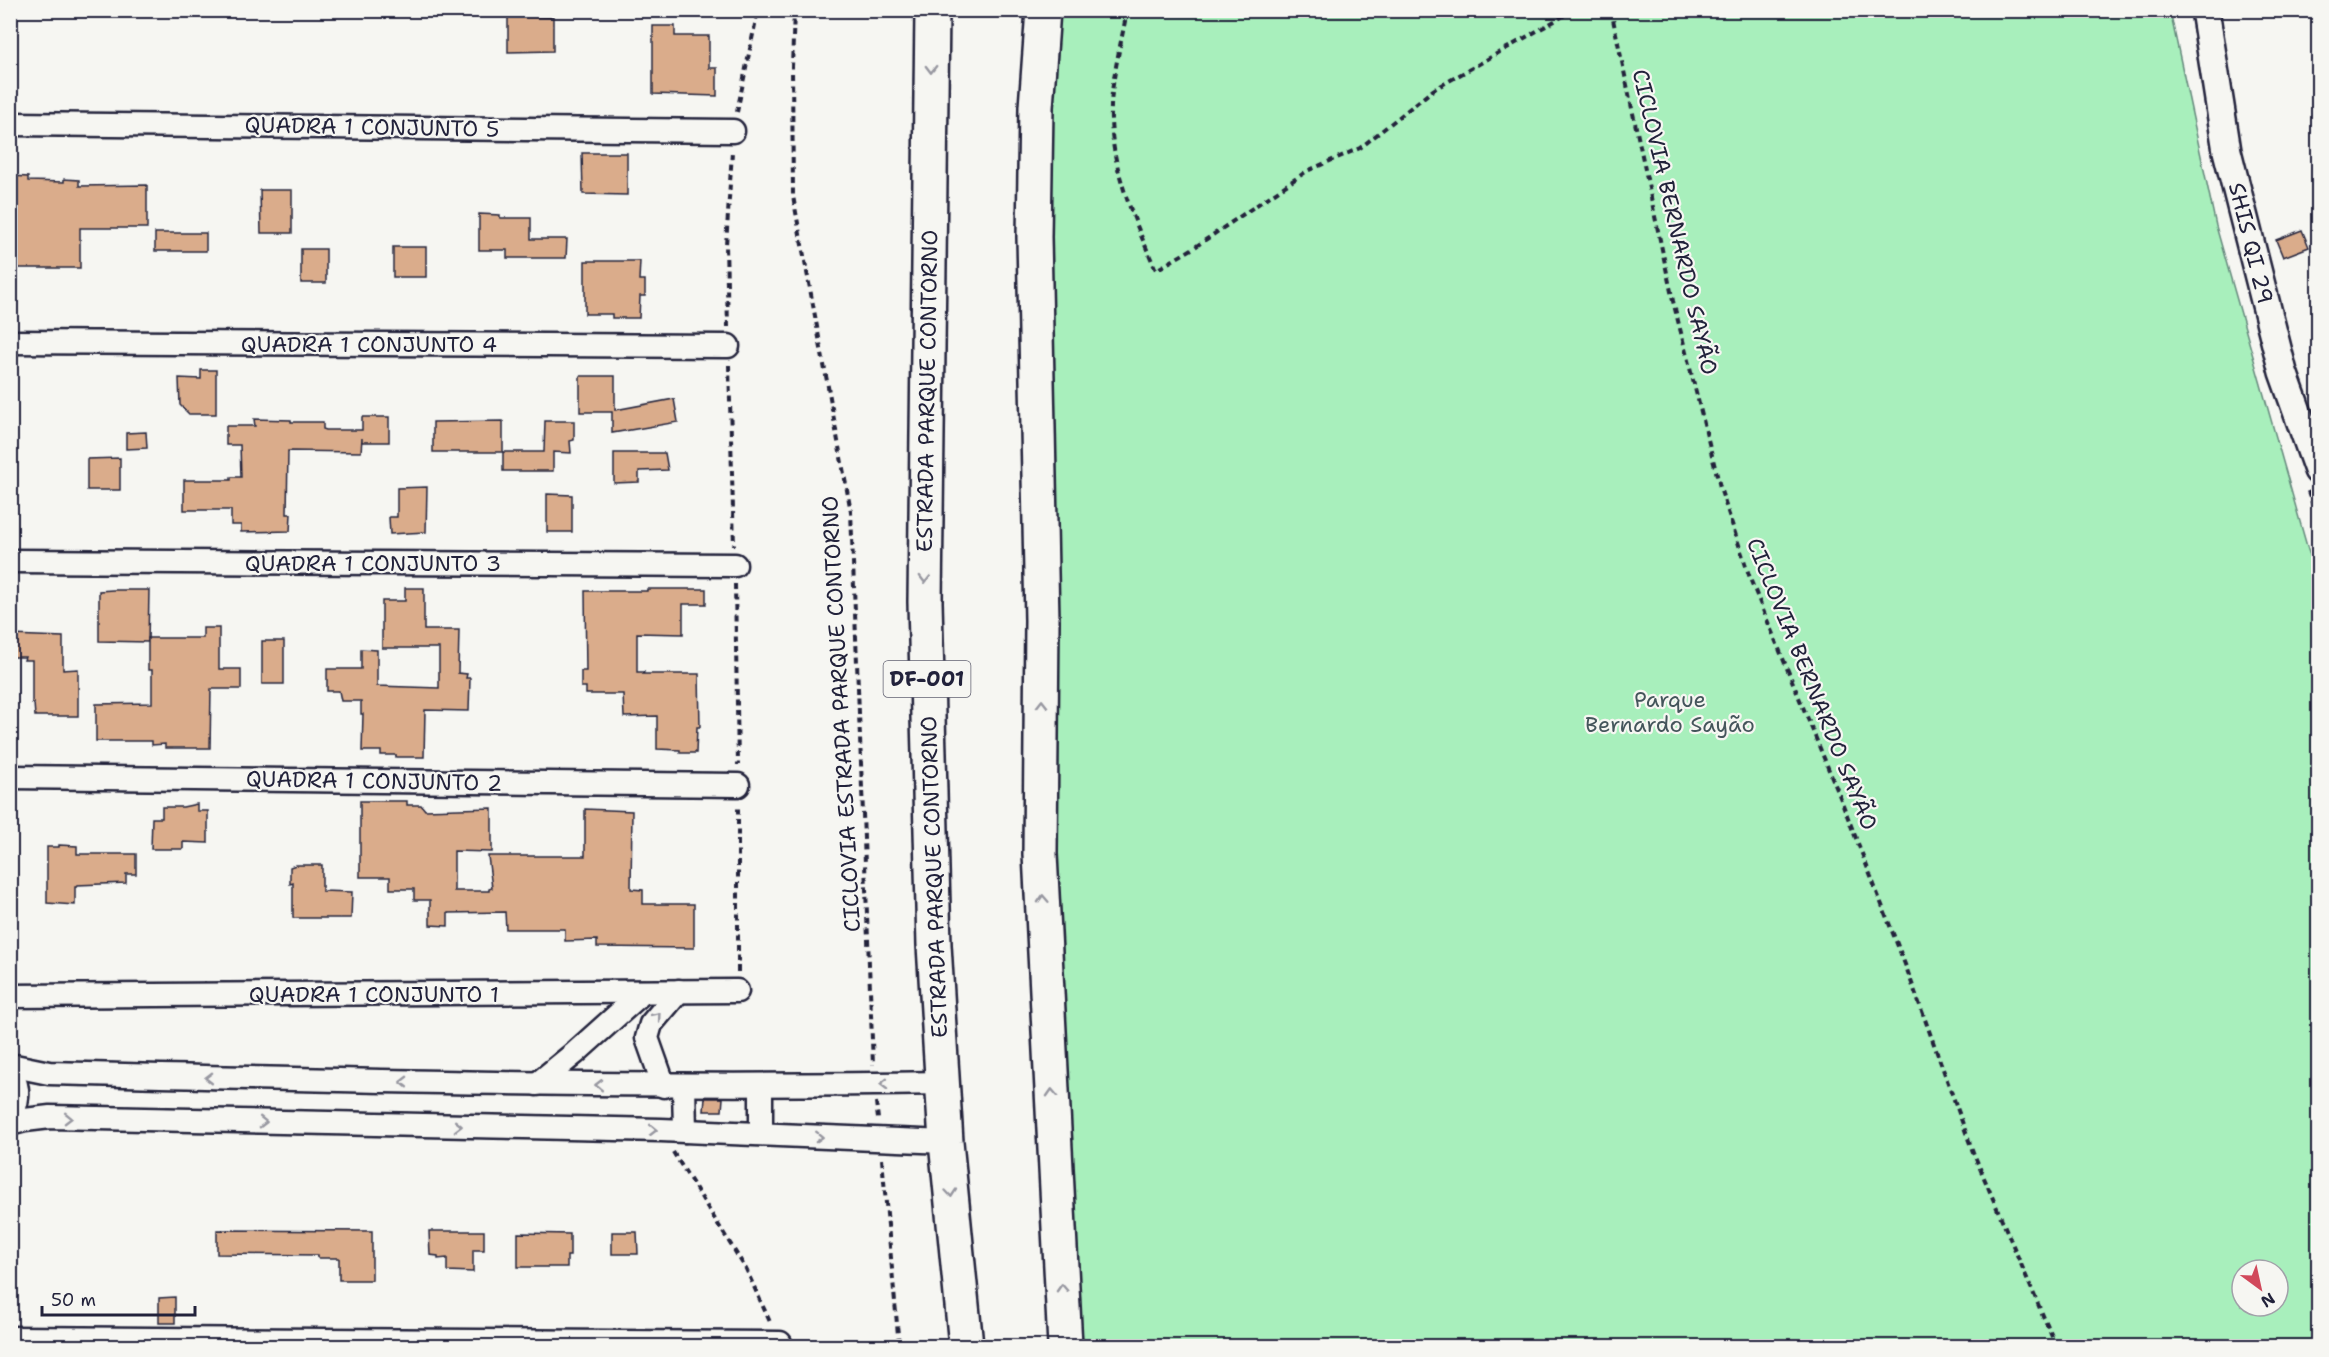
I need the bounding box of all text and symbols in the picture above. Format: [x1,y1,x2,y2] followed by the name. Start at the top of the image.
[925,64,937,73] one-way arrow
[1626,66,1724,378] street label: CICLOVIA BERNARDO SAYÃO
[244,110,500,144] street label: QUADRA 1 CONJUNTO 5
[2222,179,2280,307] street label: SHIS QI 29
[910,230,944,552] street label: ESTRADA PARQUE CONTORNO
[241,330,497,359] street label: QUADRA 1 CONJUNTO 4
[815,495,867,933] street label: CICLOVIA ESTRADA PARQUE CONTORNO
[1740,534,1884,834] street label: CICLOVIA BERNARDO SAYÃO
[245,549,501,578] street label: QUADRA 1 CONJUNTO 3
[919,574,931,583] one-way arrow
[884,661,970,697] road number: DF-001
[1585,685,1755,739] park label: Parque Bernardo Sayão
[1036,699,1048,708] one-way arrow
[914,715,954,1039] street label: ESTRADA PARQUE CONTORNO
[246,764,502,798] street label: QUADRA 1 CONJUNTO 2
[1036,894,1049,903] one-way arrow
[249,980,499,1009] street label: QUADRA 1 CONJUNTO 1
[650,1012,661,1023] one-way arrow
[205,1071,214,1084] one-way arrow
[400,1075,409,1088] one-way arrow
[880,1078,889,1090] one-way arrow
[595,1079,604,1091] one-way arrow
[1046,1089,1059,1098] one-way arrow
[64,1111,73,1124] one-way arrow
[259,1116,268,1128] one-way arrow
[454,1120,463,1132] one-way arrow
[648,1124,657,1136] one-way arrow
[815,1130,824,1143] one-way arrow
[944,1189,957,1198] one-way arrow
[2230,1258,2290,1318] north arrow
[42,1279,195,1317] scale bar
[1056,1284,1069,1293] one-way arrow
[51,1288,96,1312] text: 50 m
[2257,1288,2279,1312] text: N

